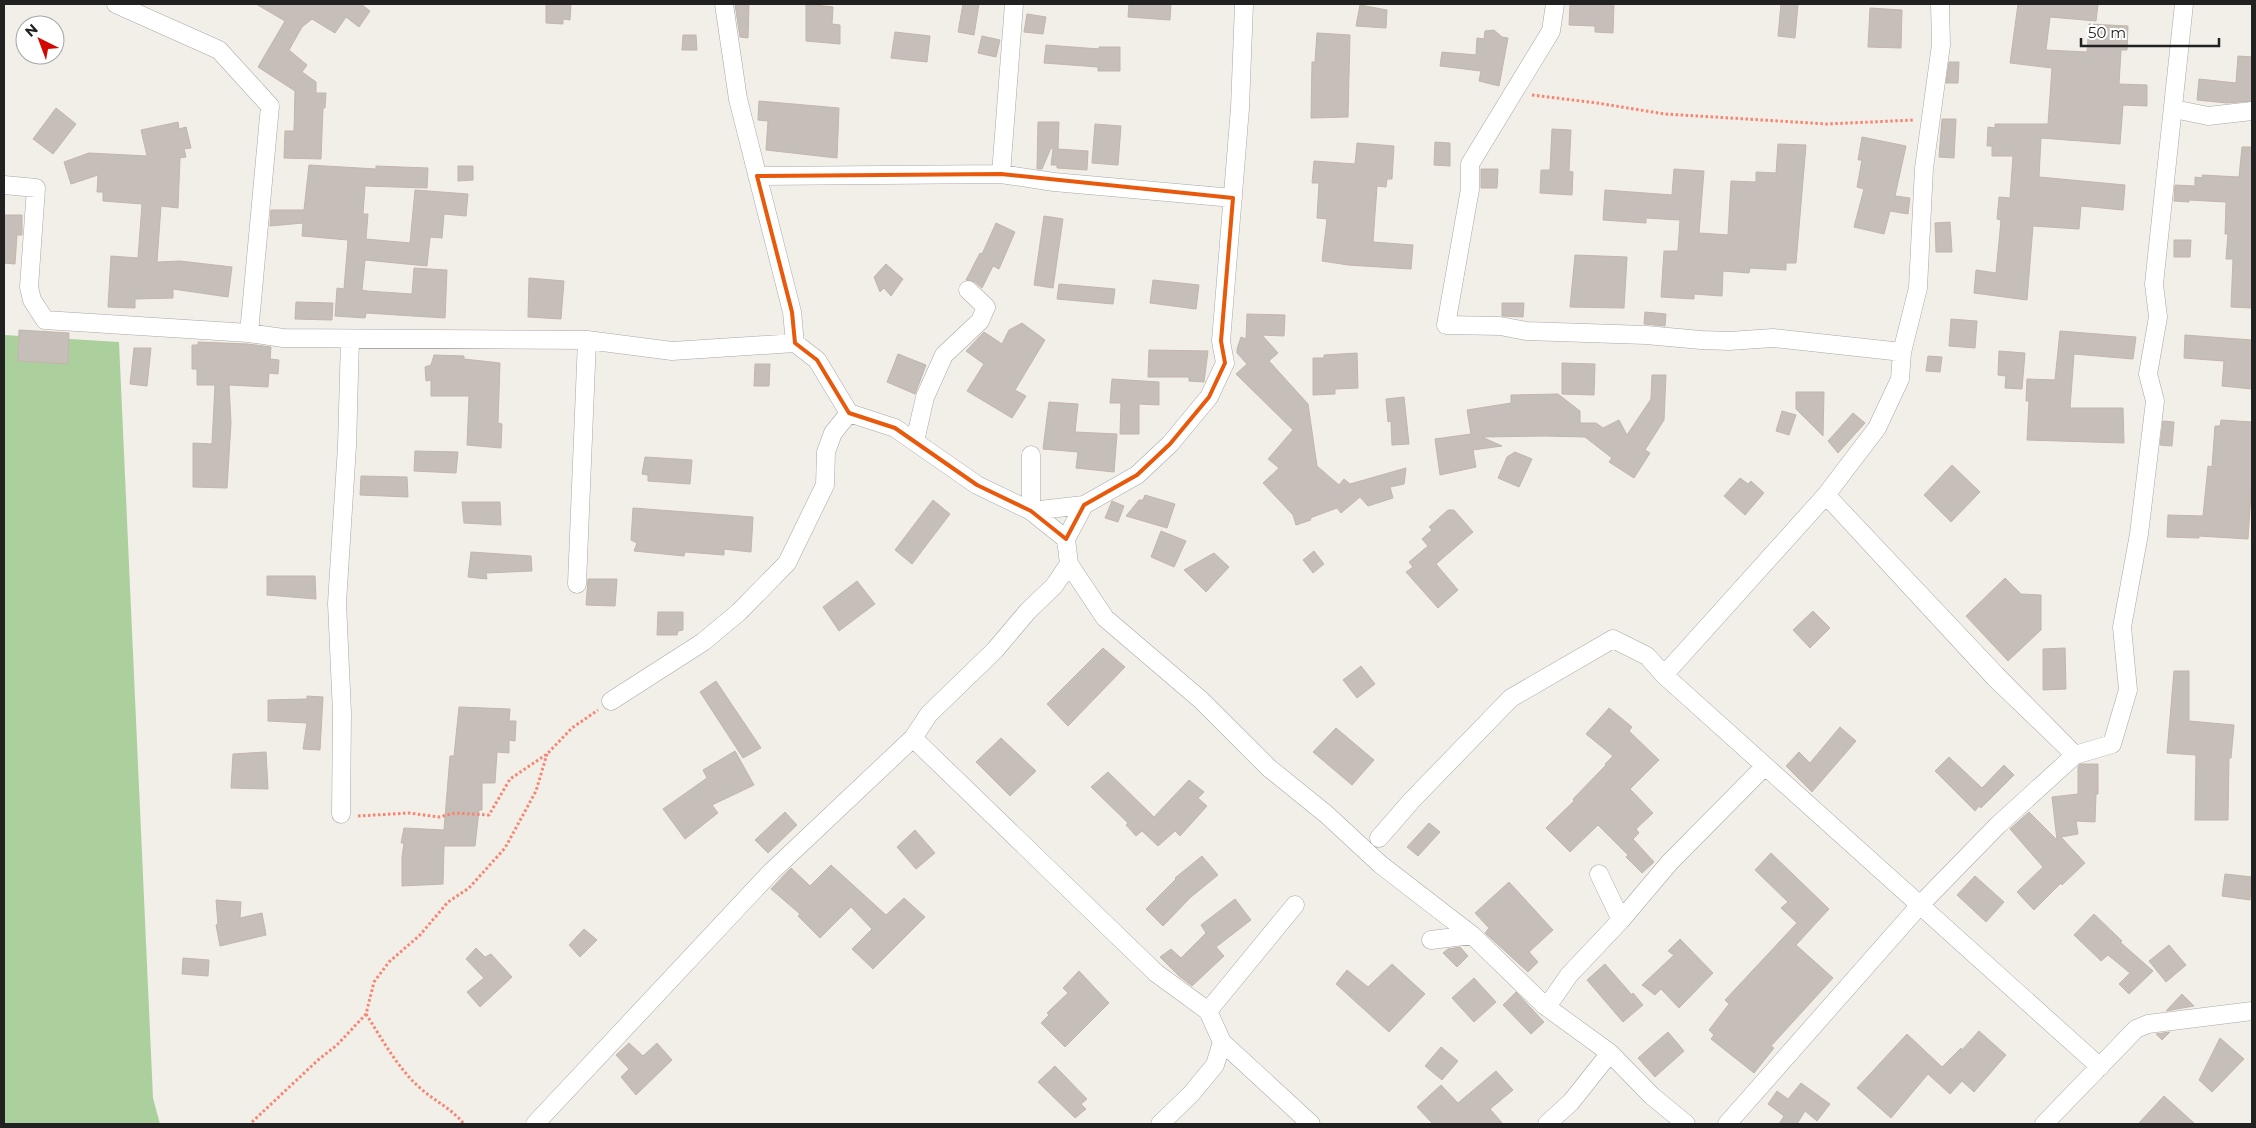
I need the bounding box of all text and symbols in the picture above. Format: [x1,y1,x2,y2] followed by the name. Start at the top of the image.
[15,15,65,65] north arrow
[2081,15,2218,47] scale bar
[21,20,42,41] text: N
[2088,23,2126,42] text: 50 m

